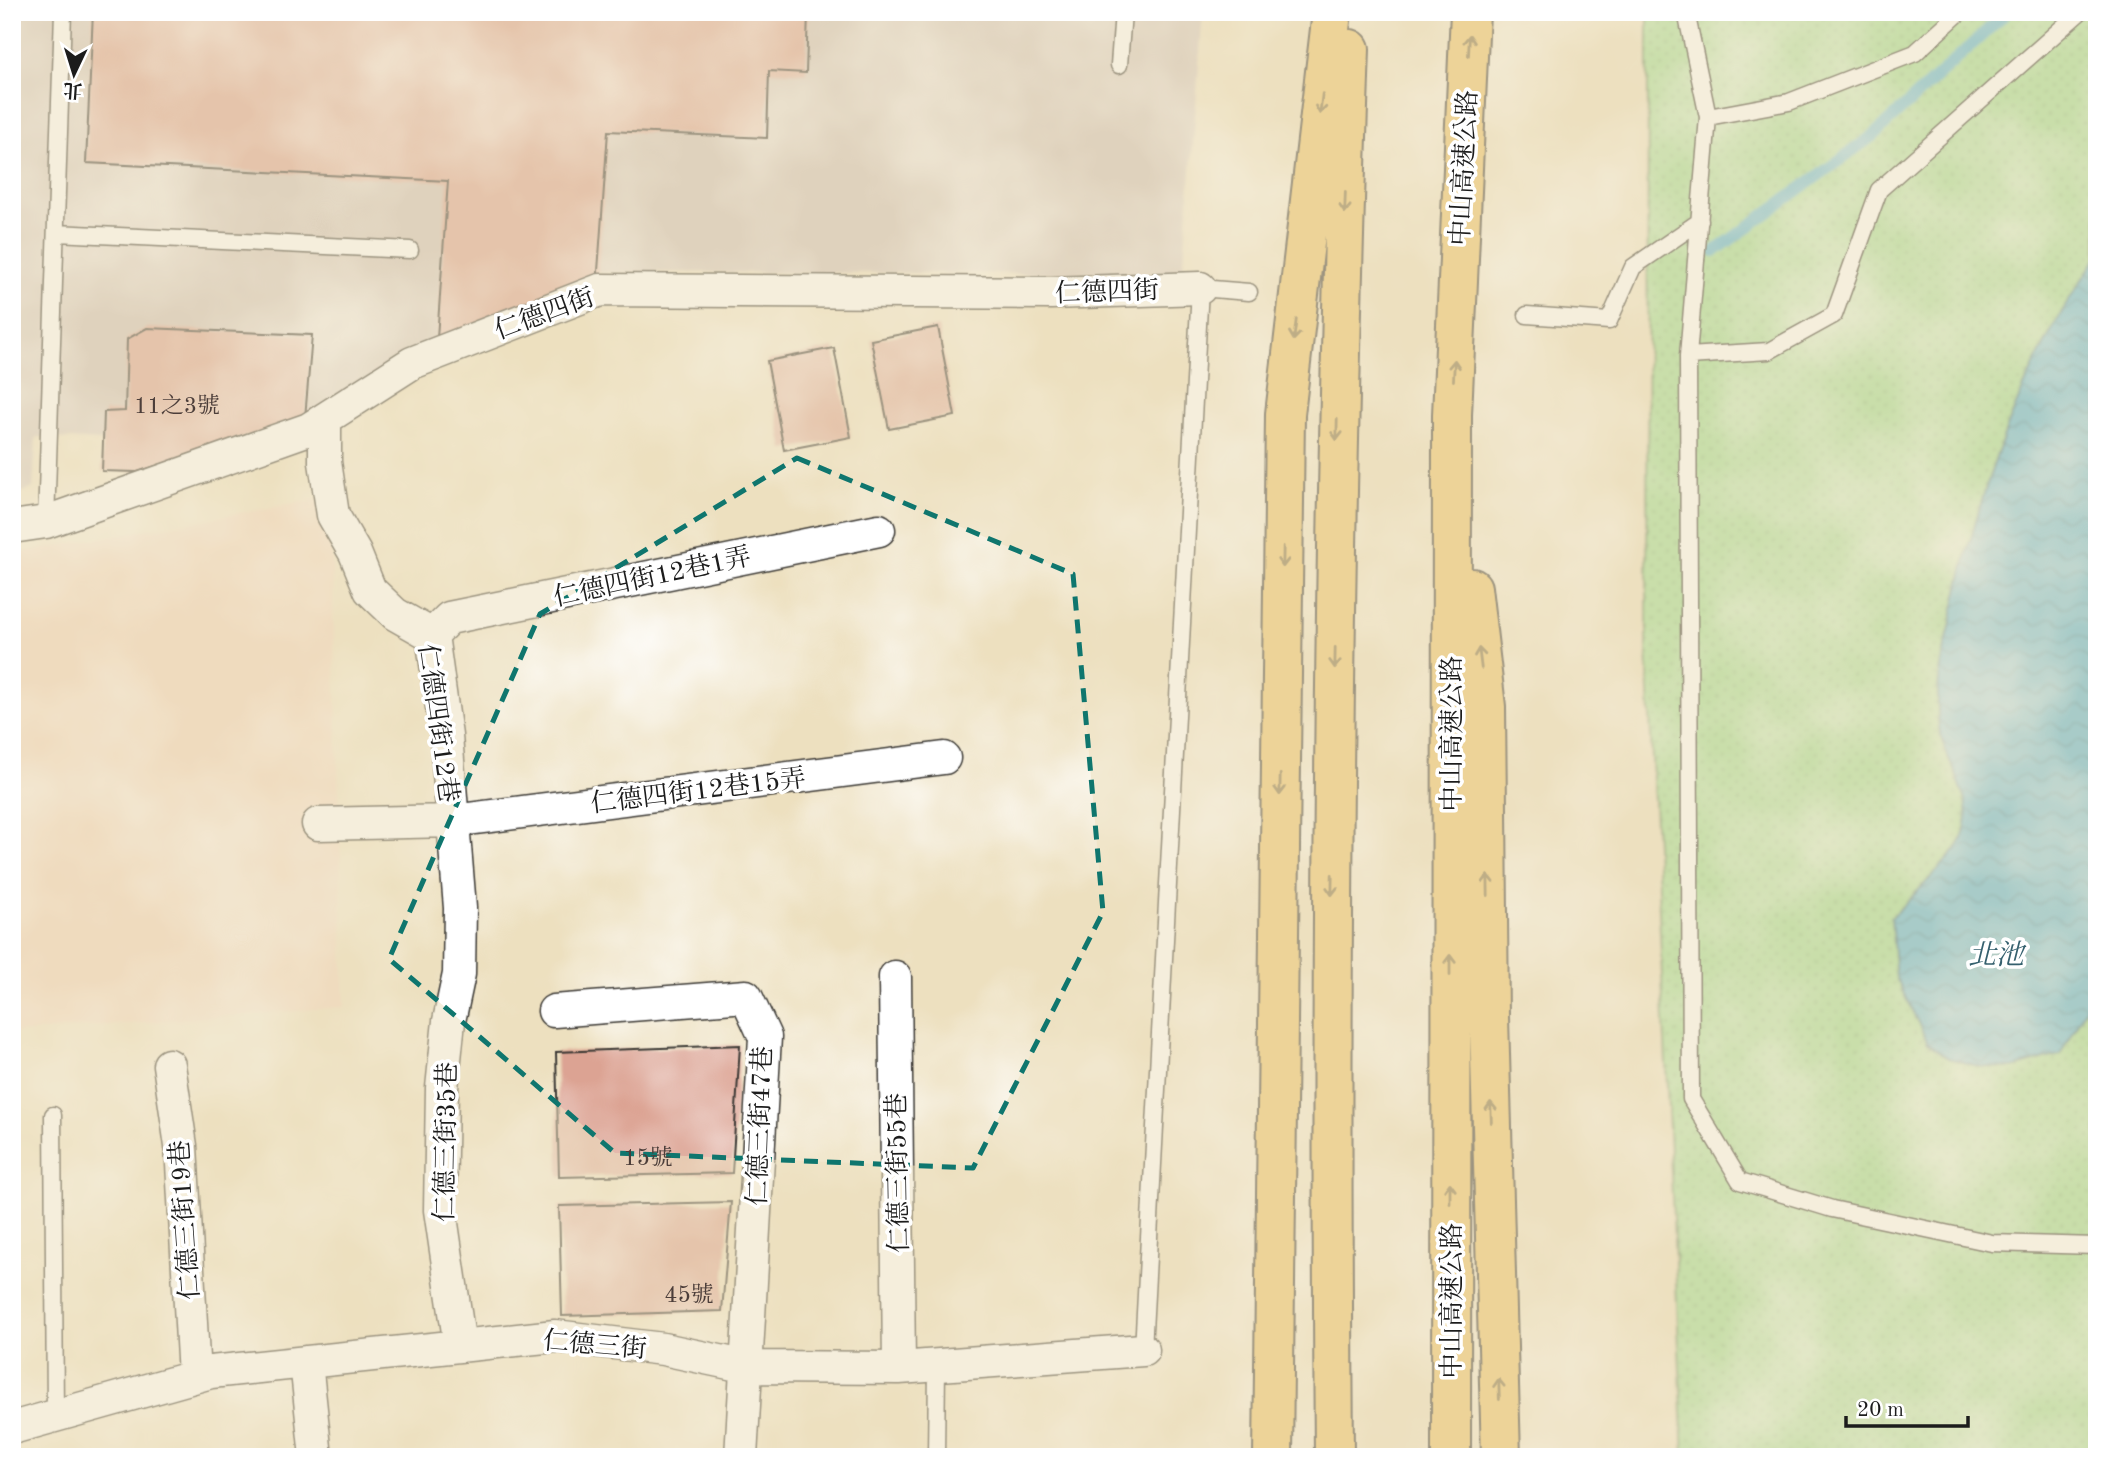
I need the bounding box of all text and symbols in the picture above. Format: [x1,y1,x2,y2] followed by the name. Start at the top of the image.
[1462,34,1475,57] one-way arrow
[38,38,108,108] north arrow
[63,78,83,101] text: 北
[1445,89,1482,247] street label: 中山高速公路
[1314,93,1327,115] one-way arrow
[1338,191,1351,214] one-way arrow
[1055,276,1159,308] street label: 仁德四街
[491,283,598,345] street label: 仁德四街
[1288,318,1301,341] one-way arrow
[1448,359,1461,382] one-way arrow
[134,393,220,418] house number: 11之3號
[1331,418,1344,441] one-way arrow
[551,542,754,612] street label: 仁德四街12巷1弄
[1276,545,1290,568] one-way arrow
[413,642,463,804] street label: 仁德四街12巷
[1328,646,1342,669] one-way arrow
[1474,647,1487,669] one-way arrow
[1437,656,1466,812] street label: 中山高速公路
[589,764,807,818] street label: 仁德四街12巷15弄
[1273,773,1287,796] one-way arrow
[1325,873,1339,896] one-way arrow
[1481,873,1495,896] one-way arrow
[1968,940,2027,971] water label: 北池
[1443,954,1457,977] one-way arrow
[743,1046,777,1207] street label: 仁德三街47巷
[431,1062,461,1222] street label: 仁德三街35巷
[883,1093,913,1253] street label: 仁德三街55巷
[1485,1101,1498,1124] one-way arrow
[165,1139,205,1301] street label: 仁德三街19巷
[623,1145,673,1170] house number: 15號
[1443,1181,1457,1204] one-way arrow
[1437,1223,1466,1379] street label: 中山高速公路
[664,1282,714,1307] house number: 45號
[542,1327,648,1363] street label: 仁德三街
[1492,1377,1506,1400] one-way arrow
[1846,1385,1969,1429] scale bar
[1857,1400,1904,1421] text: 20 m

